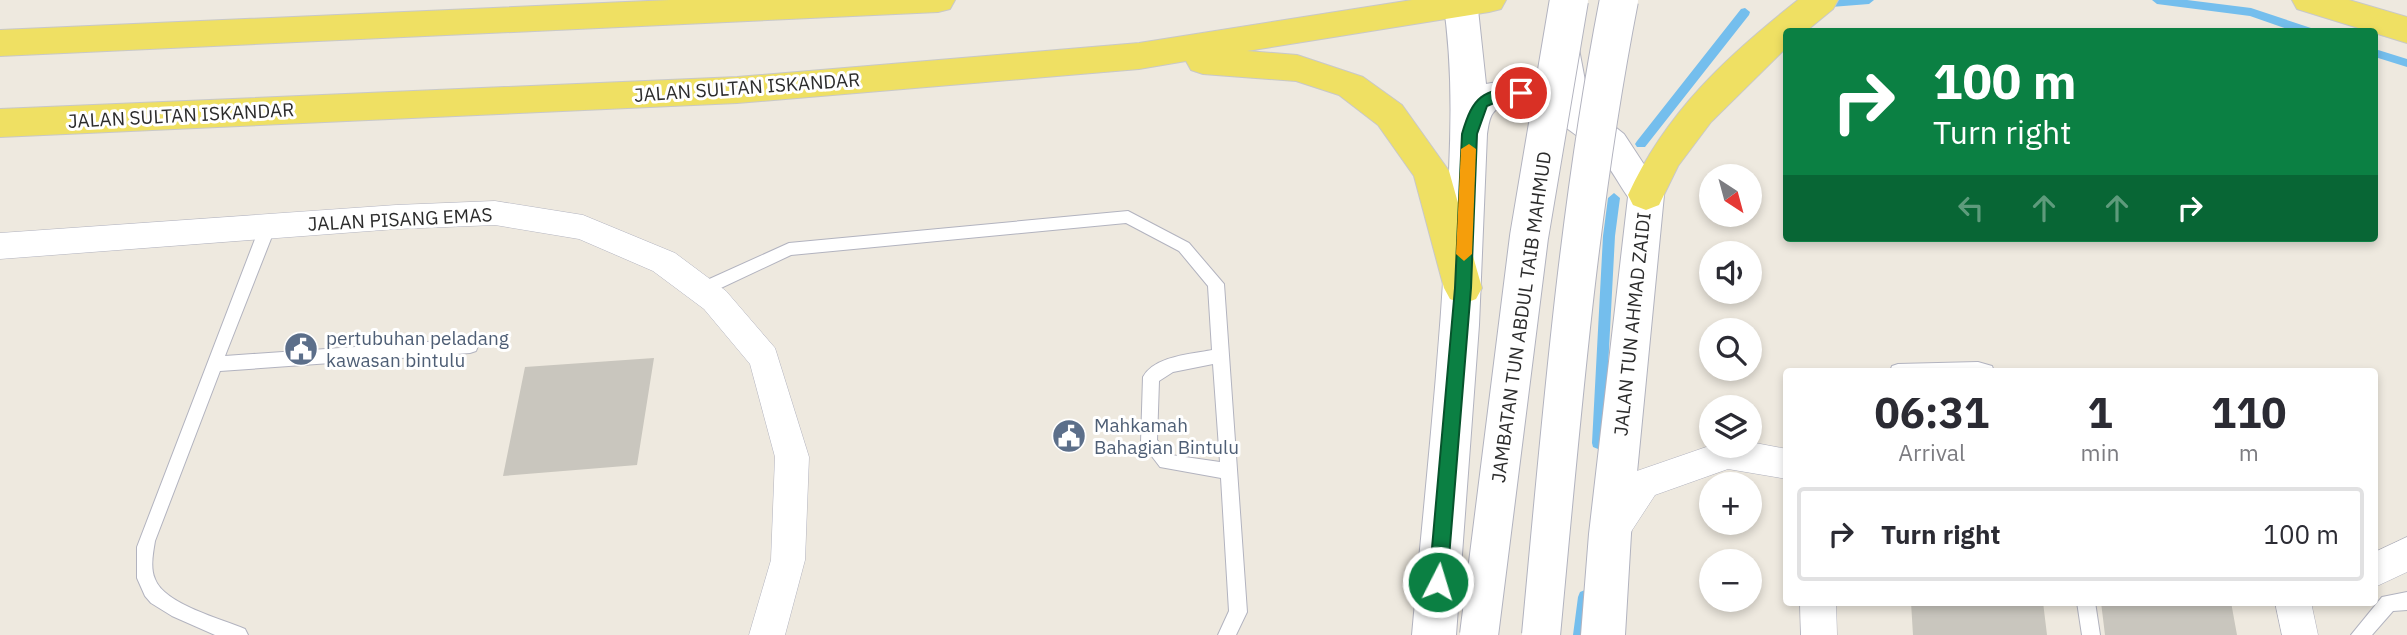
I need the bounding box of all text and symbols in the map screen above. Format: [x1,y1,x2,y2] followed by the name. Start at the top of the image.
[1933,49,2077,112] text: 100 m
[1818,56,1909,147] icon: right
[1491,63,1551,123] pin
[633,67,861,107] street label: JALAN SULTAN ISKANDAR
[1502,74,1540,112] icon: arrive
[67,97,295,133] street label: JALAN SULTAN ISKANDAR
[1933,111,2071,153] text: Turn right
[1486,150,1556,484] street label: JAMBATAN TUN ABDUL TAIB MAHMUD
[1699,164,1762,228] north arrow
[1699,164,1762,612] map controls
[1952,189,1990,227] icon: left
[2025,189,2063,227] icon: ahead
[2098,189,2136,227] icon: ahead
[2171,189,2209,227] icon: right
[307,202,493,236] street label: JALAN PISANG EMAS
[1608,211,1656,437] street label: JALAN TUN AHMAD ZAIDI
[1699,241,1762,304] button: sound
[1699,318,1762,381] button: search
[326,326,509,372] place label: pertubuhan peladang kawasan bintulu
[282,330,320,368] public building icon: pertubuhan peladang kawasan bintulu
[1874,385,1989,440] text: 06:31
[2087,385,2113,440] text: 1
[2211,385,2287,440] text: 110
[1699,395,1762,458] button: layers
[1094,413,1239,459] place label: Mahkamah Bahagian Bintulu
[1050,417,1088,455] public building icon: Mahkamah Bahagian Bintulu
[1898,437,1965,467] text: Arrival
[2081,437,2119,467] text: min
[2239,437,2259,467] text: m
[1699,472,1762,535] button: +
[1822,515,1860,553] icon: right
[1881,517,2000,551] text: Turn right
[2263,517,2339,551] text: 100 m
[1401,545,1475,619] position arrow
[1699,549,1762,612] button: −

